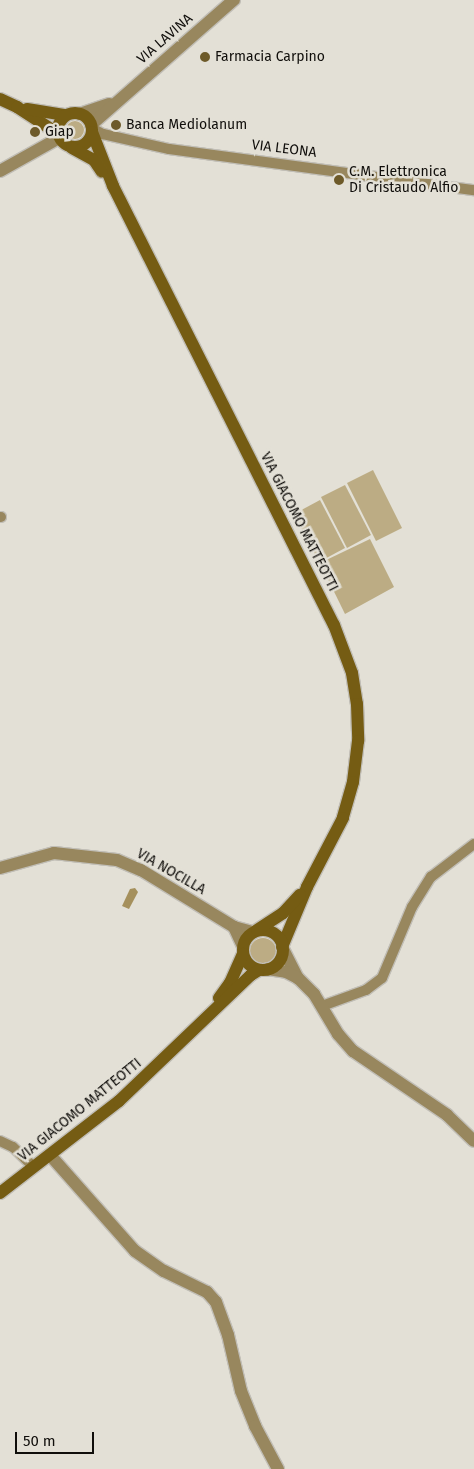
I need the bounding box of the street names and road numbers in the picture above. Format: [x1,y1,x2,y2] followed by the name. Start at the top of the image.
[134,10,196,68] street label: VIA LAVINA
[251,137,317,161] street label: VIA LEONA
[257,450,341,594] street label: VIA GIACOMO MATTEOTTI
[134,846,208,898] street label: VIA NOCILLA
[15,1055,145,1165] street label: VIA GIACOMO MATTEOTTI

